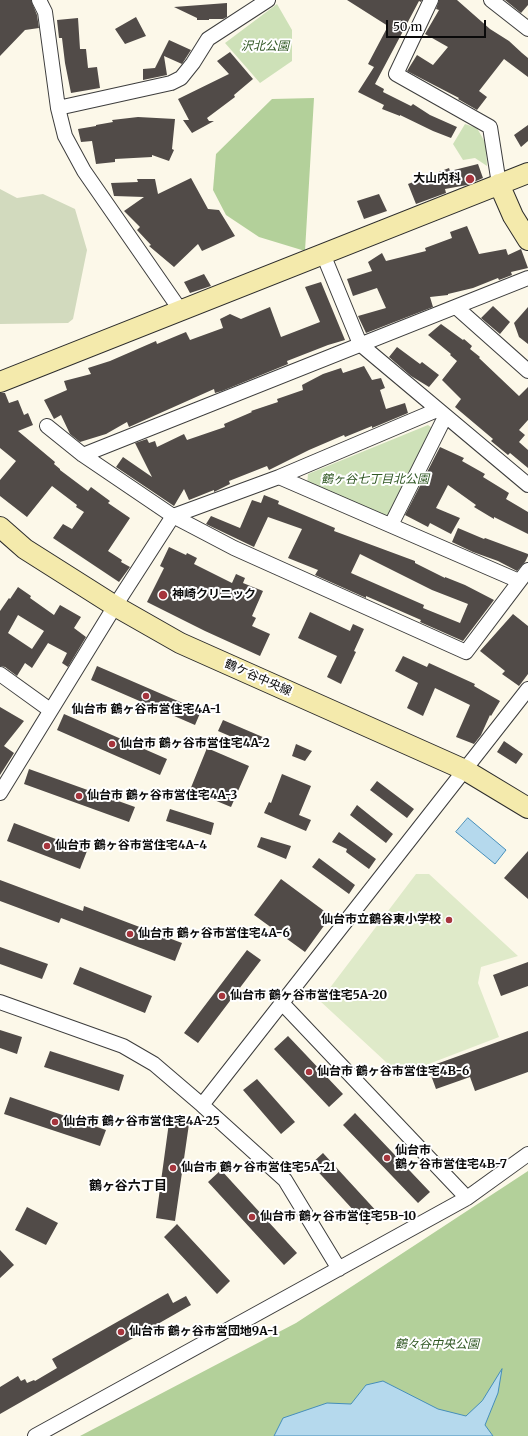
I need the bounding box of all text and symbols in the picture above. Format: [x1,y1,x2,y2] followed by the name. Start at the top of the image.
[388,12,488,38] scale bar
[393,19,422,34] text: 50 m
[241,40,289,54] park label: 沢北公園
[413,172,461,186] place label: 大山内科
[464,173,476,185] marker: 大山内科
[321,473,429,487] park label: 鶴ヶ谷七丁目北公園
[172,588,256,602] place label: 神崎クリニック
[157,589,169,601] marker: 神崎クリニック
[222,657,294,699] street label: 鶴ケ谷中央線
[141,691,151,701] marker: 仙台市 鶴ヶ谷市営住宅4A-1
[72,703,220,717] place label: 仙台市 鶴ヶ谷市営住宅4A-1
[120,737,270,751] place label: 仙台市 鶴ヶ谷市営住宅4A-2
[107,739,117,749] marker: 仙台市 鶴ヶ谷市営住宅4A-2
[87,789,237,803] place label: 仙台市 鶴ヶ谷市営住宅4A-3
[74,791,84,801] marker: 仙台市 鶴ヶ谷市営住宅4A-3
[55,839,207,853] place label: 仙台市 鶴ヶ谷市営住宅4A-4
[42,841,52,851] marker: 仙台市 鶴ヶ谷市営住宅4A-4
[321,913,441,927] place label: 仙台市立鶴谷東小学校
[444,915,454,925] marker: 仙台市立鶴谷東小学校
[138,927,290,941] place label: 仙台市 鶴ヶ谷市営住宅4A-6
[125,929,135,939] marker: 仙台市 鶴ヶ谷市営住宅4A-6
[230,989,387,1003] place label: 仙台市 鶴ヶ谷市営住宅5A-20
[217,991,227,1001] marker: 仙台市 鶴ヶ谷市営住宅5A-20
[317,1065,469,1079] place label: 仙台市 鶴ヶ谷市営住宅4B-6
[304,1067,314,1077] marker: 仙台市 鶴ヶ谷市営住宅4B-6
[63,1115,220,1129] place label: 仙台市 鶴ヶ谷市営住宅4A-25
[50,1117,60,1127] marker: 仙台市 鶴ヶ谷市営住宅4A-25
[395,1144,507,1172] place label: 仙台市 鶴ヶ谷市営住宅4B-7
[382,1153,392,1163] marker: 仙台市 鶴ヶ谷市営住宅4B-7
[181,1161,336,1175] place label: 仙台市 鶴ヶ谷市営住宅5A-21
[168,1163,178,1173] marker: 仙台市 鶴ヶ谷市営住宅5A-21
[89,1178,167,1194] district label: 鶴ヶ谷六丁目
[260,1210,416,1224] place label: 仙台市 鶴ヶ谷市営住宅5B-10
[247,1212,257,1222] marker: 仙台市 鶴ヶ谷市営住宅5B-10
[129,1325,278,1339] place label: 仙台市 鶴ヶ谷市営団地9A-1
[116,1327,126,1337] marker: 仙台市 鶴ヶ谷市営団地9A-1
[395,1338,479,1352] park label: 鶴々谷中央公園

